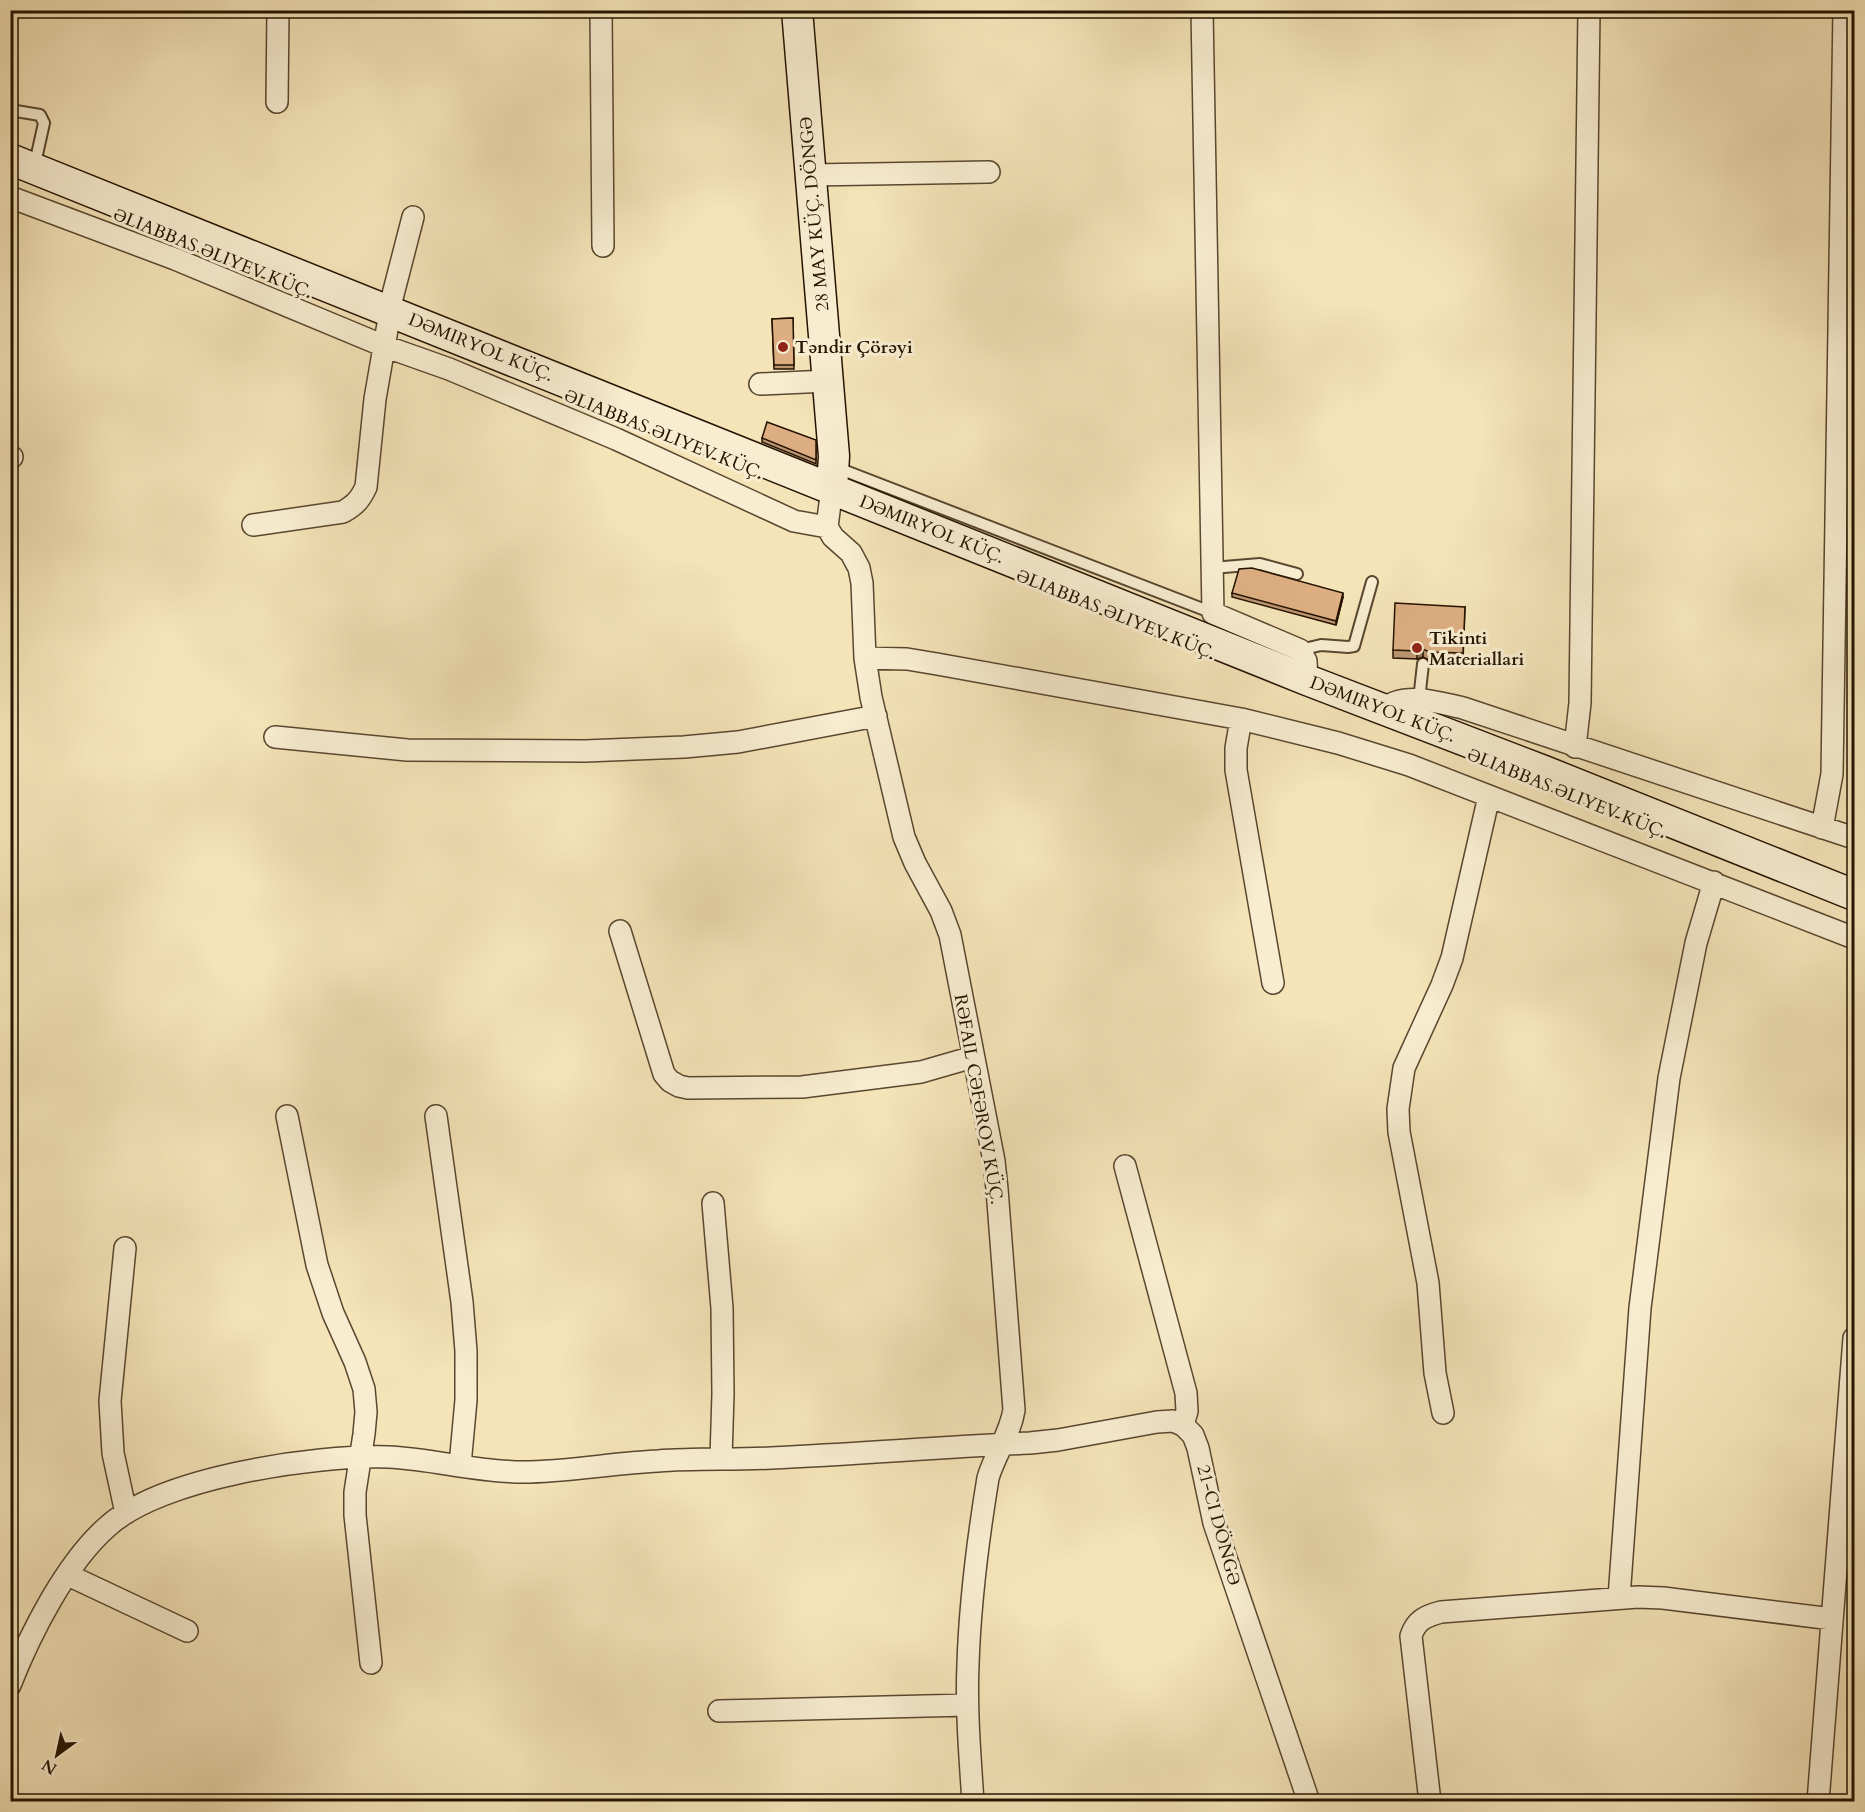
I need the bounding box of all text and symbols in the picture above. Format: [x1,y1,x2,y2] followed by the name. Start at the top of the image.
[794,116,835,312] street label: 28 MAY KÜÇ. DÖNGƏ
[109,202,316,305] street label: ƏLIABBAS ƏLIYEV KÜÇ.
[405,307,557,388] street label: DƏMIRYOL KÜÇ.
[795,335,913,360] place label: Təndir Çörəyi
[776,340,790,354] marker: Təndir Çörəyi
[560,383,767,486] street label: ƏLIABBAS ƏLIYEV KÜÇ.
[856,489,1008,570] street label: DƏMIRYOL KÜÇ.
[1012,563,1219,666] street label: ƏLIABBAS ƏLIYEV KÜÇ.
[1429,626,1524,672] place label: Tikinti Materiallari
[1410,641,1424,655] marker: Tikinti Materiallari
[1306,670,1459,749] street label: DƏMIRYOL KÜÇ.
[1463,742,1670,845] street label: ƏLIABBAS ƏLIYEV KÜÇ.
[948,992,1009,1206] street label: RƏFAIL CƏFƏROV KÜÇ.
[1190,1462,1247,1588] street label: 21-CI DÖNGƏ
[27,1725,87,1785] north arrow
[37,1754,61,1780] text: N

